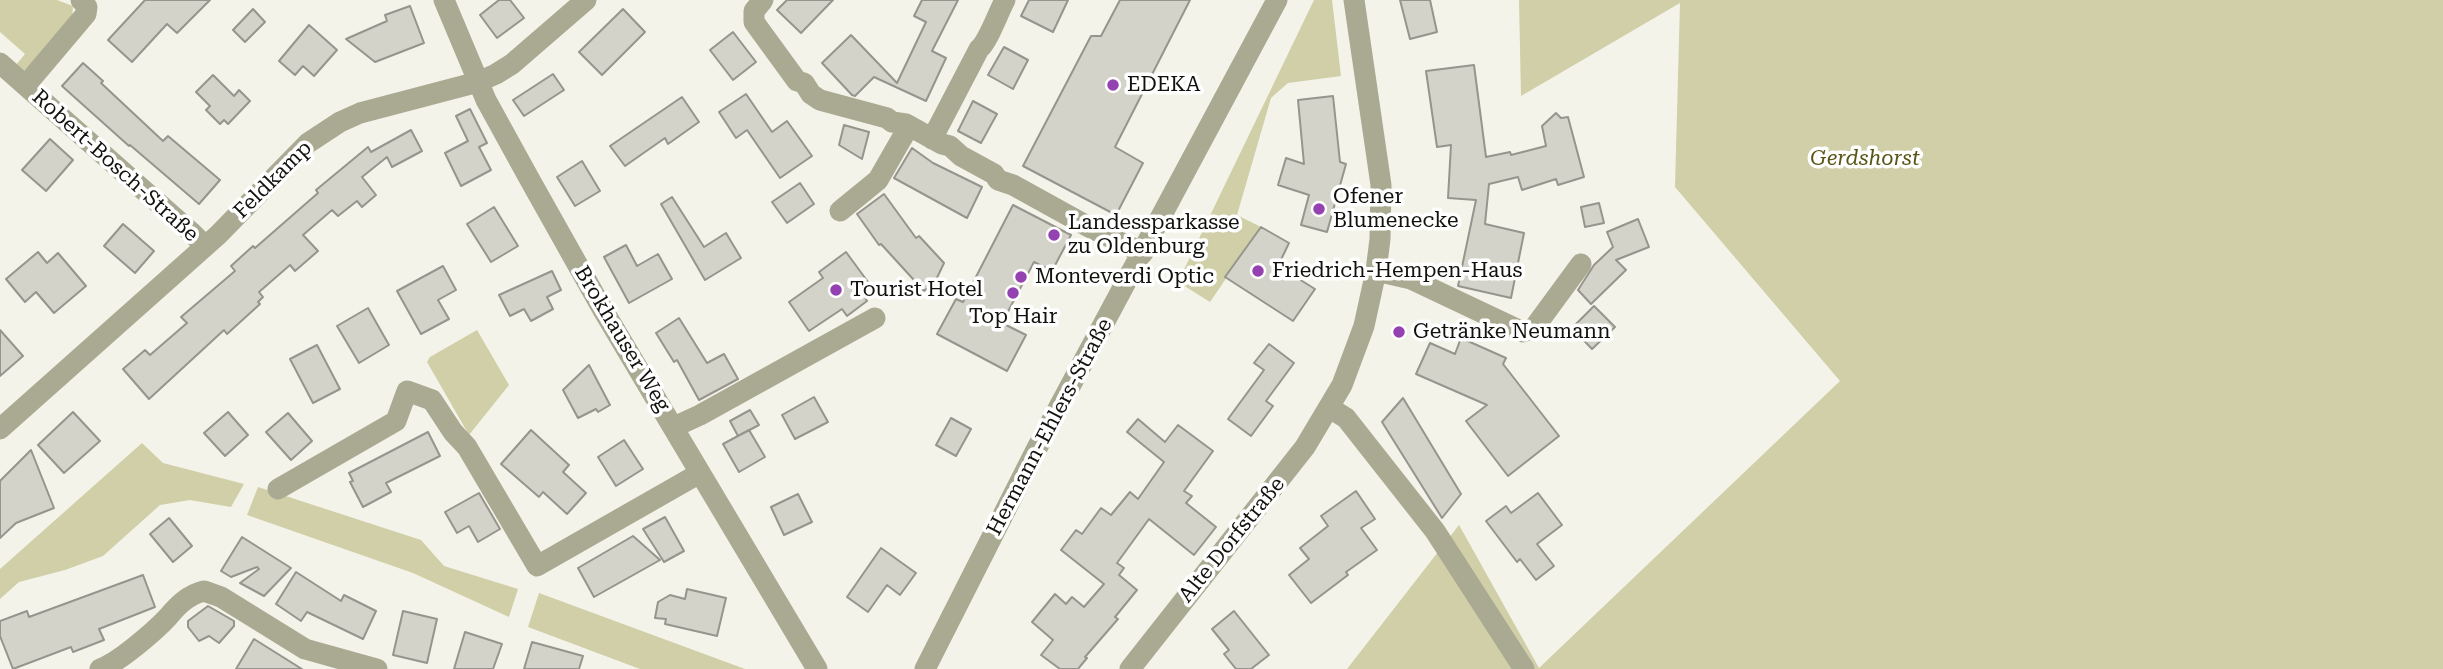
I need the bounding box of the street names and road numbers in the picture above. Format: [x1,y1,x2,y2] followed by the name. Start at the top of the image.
[27,85,203,247] street label: Robert-Bosch-Straße
[229,136,317,224] street label: Feldkamp
[569,262,675,416] street label: Brokhauser Weg
[982,314,1118,540] street label: Hermann-Ehlers-Straße
[1174,472,1290,608] street label: Alte Dorfstraße

